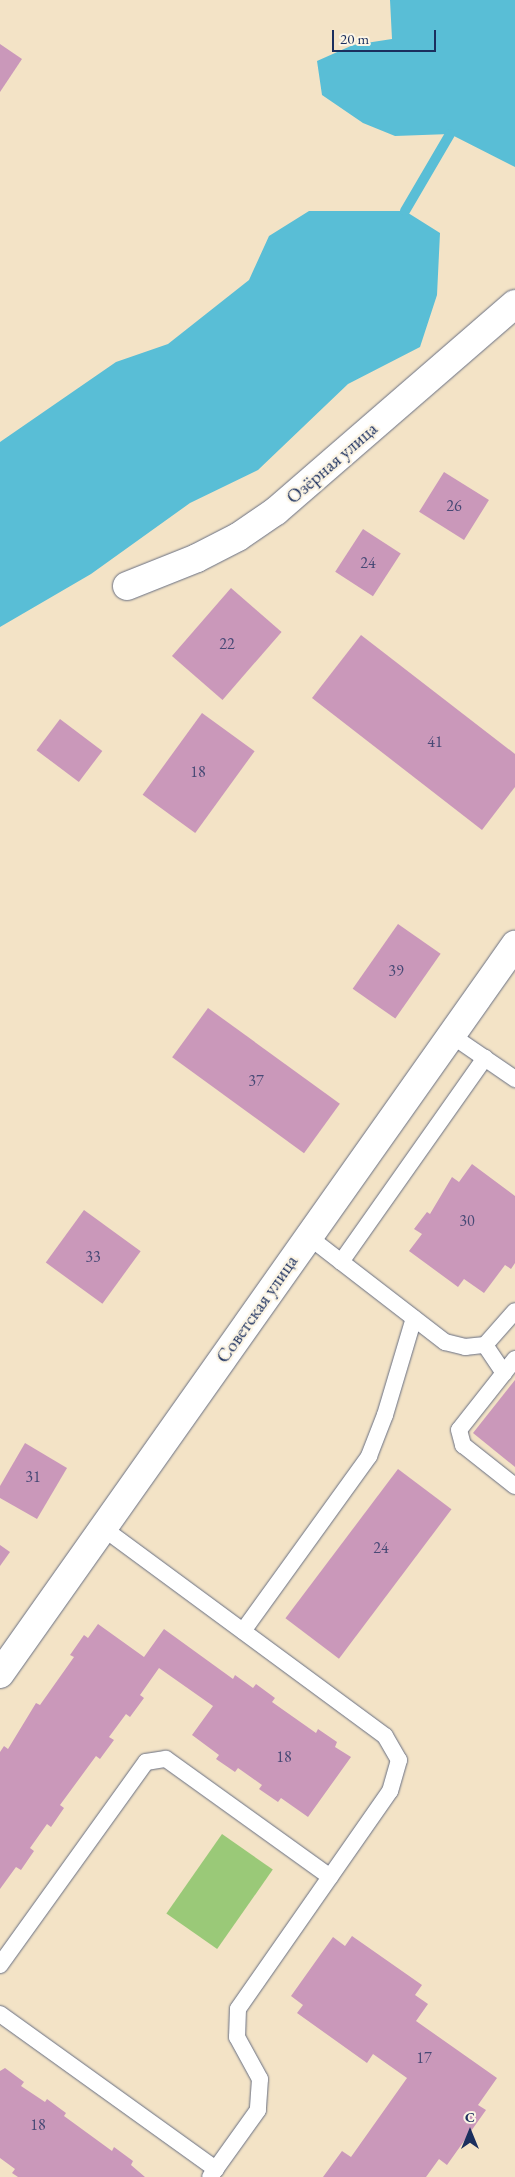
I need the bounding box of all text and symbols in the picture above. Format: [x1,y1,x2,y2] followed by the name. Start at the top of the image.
[335,20,439,52] scale bar
[340,29,369,48] text: 20 m
[282,417,382,509] street label: Озёрная улица
[446,496,462,516] house number: 26
[360,553,376,573] house number: 24
[219,634,235,654] house number: 22
[427,732,443,752] house number: 41
[190,762,206,782] house number: 18
[388,961,404,981] house number: 39
[248,1071,264,1091] house number: 37
[459,1211,475,1231] house number: 30
[85,1247,101,1267] house number: 33
[211,1251,303,1367] street label: Советская улица
[25,1467,41,1487] house number: 31
[373,1538,389,1558] house number: 24
[276,1747,292,1767] house number: 18
[416,2048,432,2068] house number: 17
[445,2107,495,2157] north arrow
[465,2108,475,2126] text: С
[30,2115,46,2135] house number: 18

